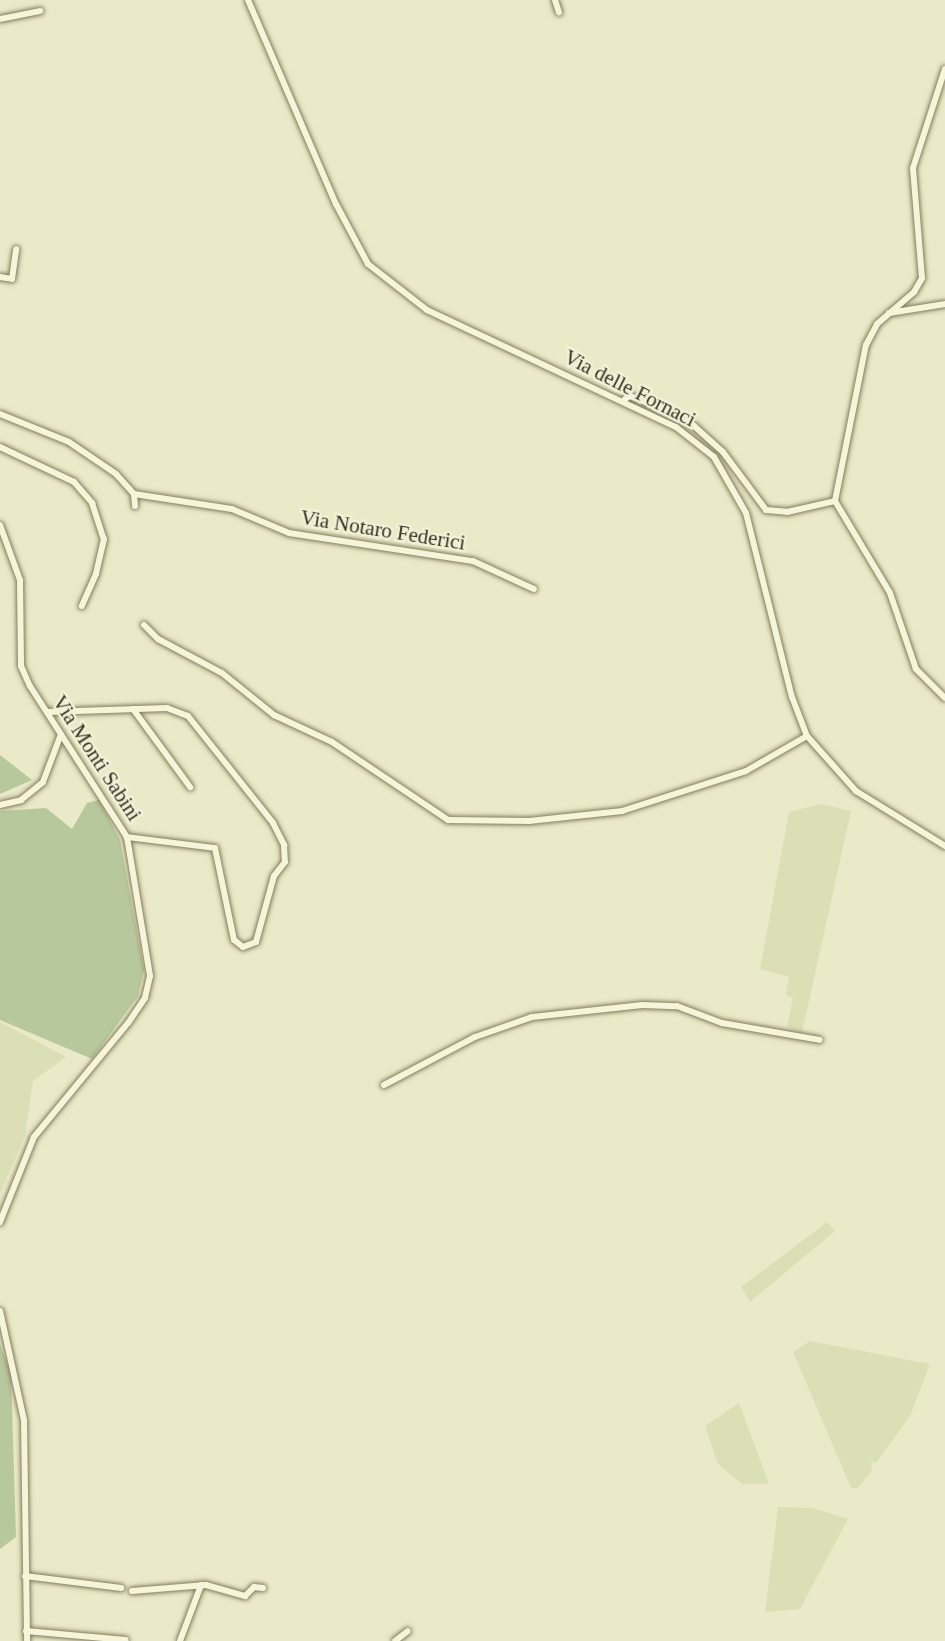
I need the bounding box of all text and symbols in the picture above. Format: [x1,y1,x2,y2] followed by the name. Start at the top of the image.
[560,344,700,432] street label: Via delle Fornaci
[299,505,467,555] street label: Via Notaro Federici
[47,691,147,825] street label: Via Monti Sabini

